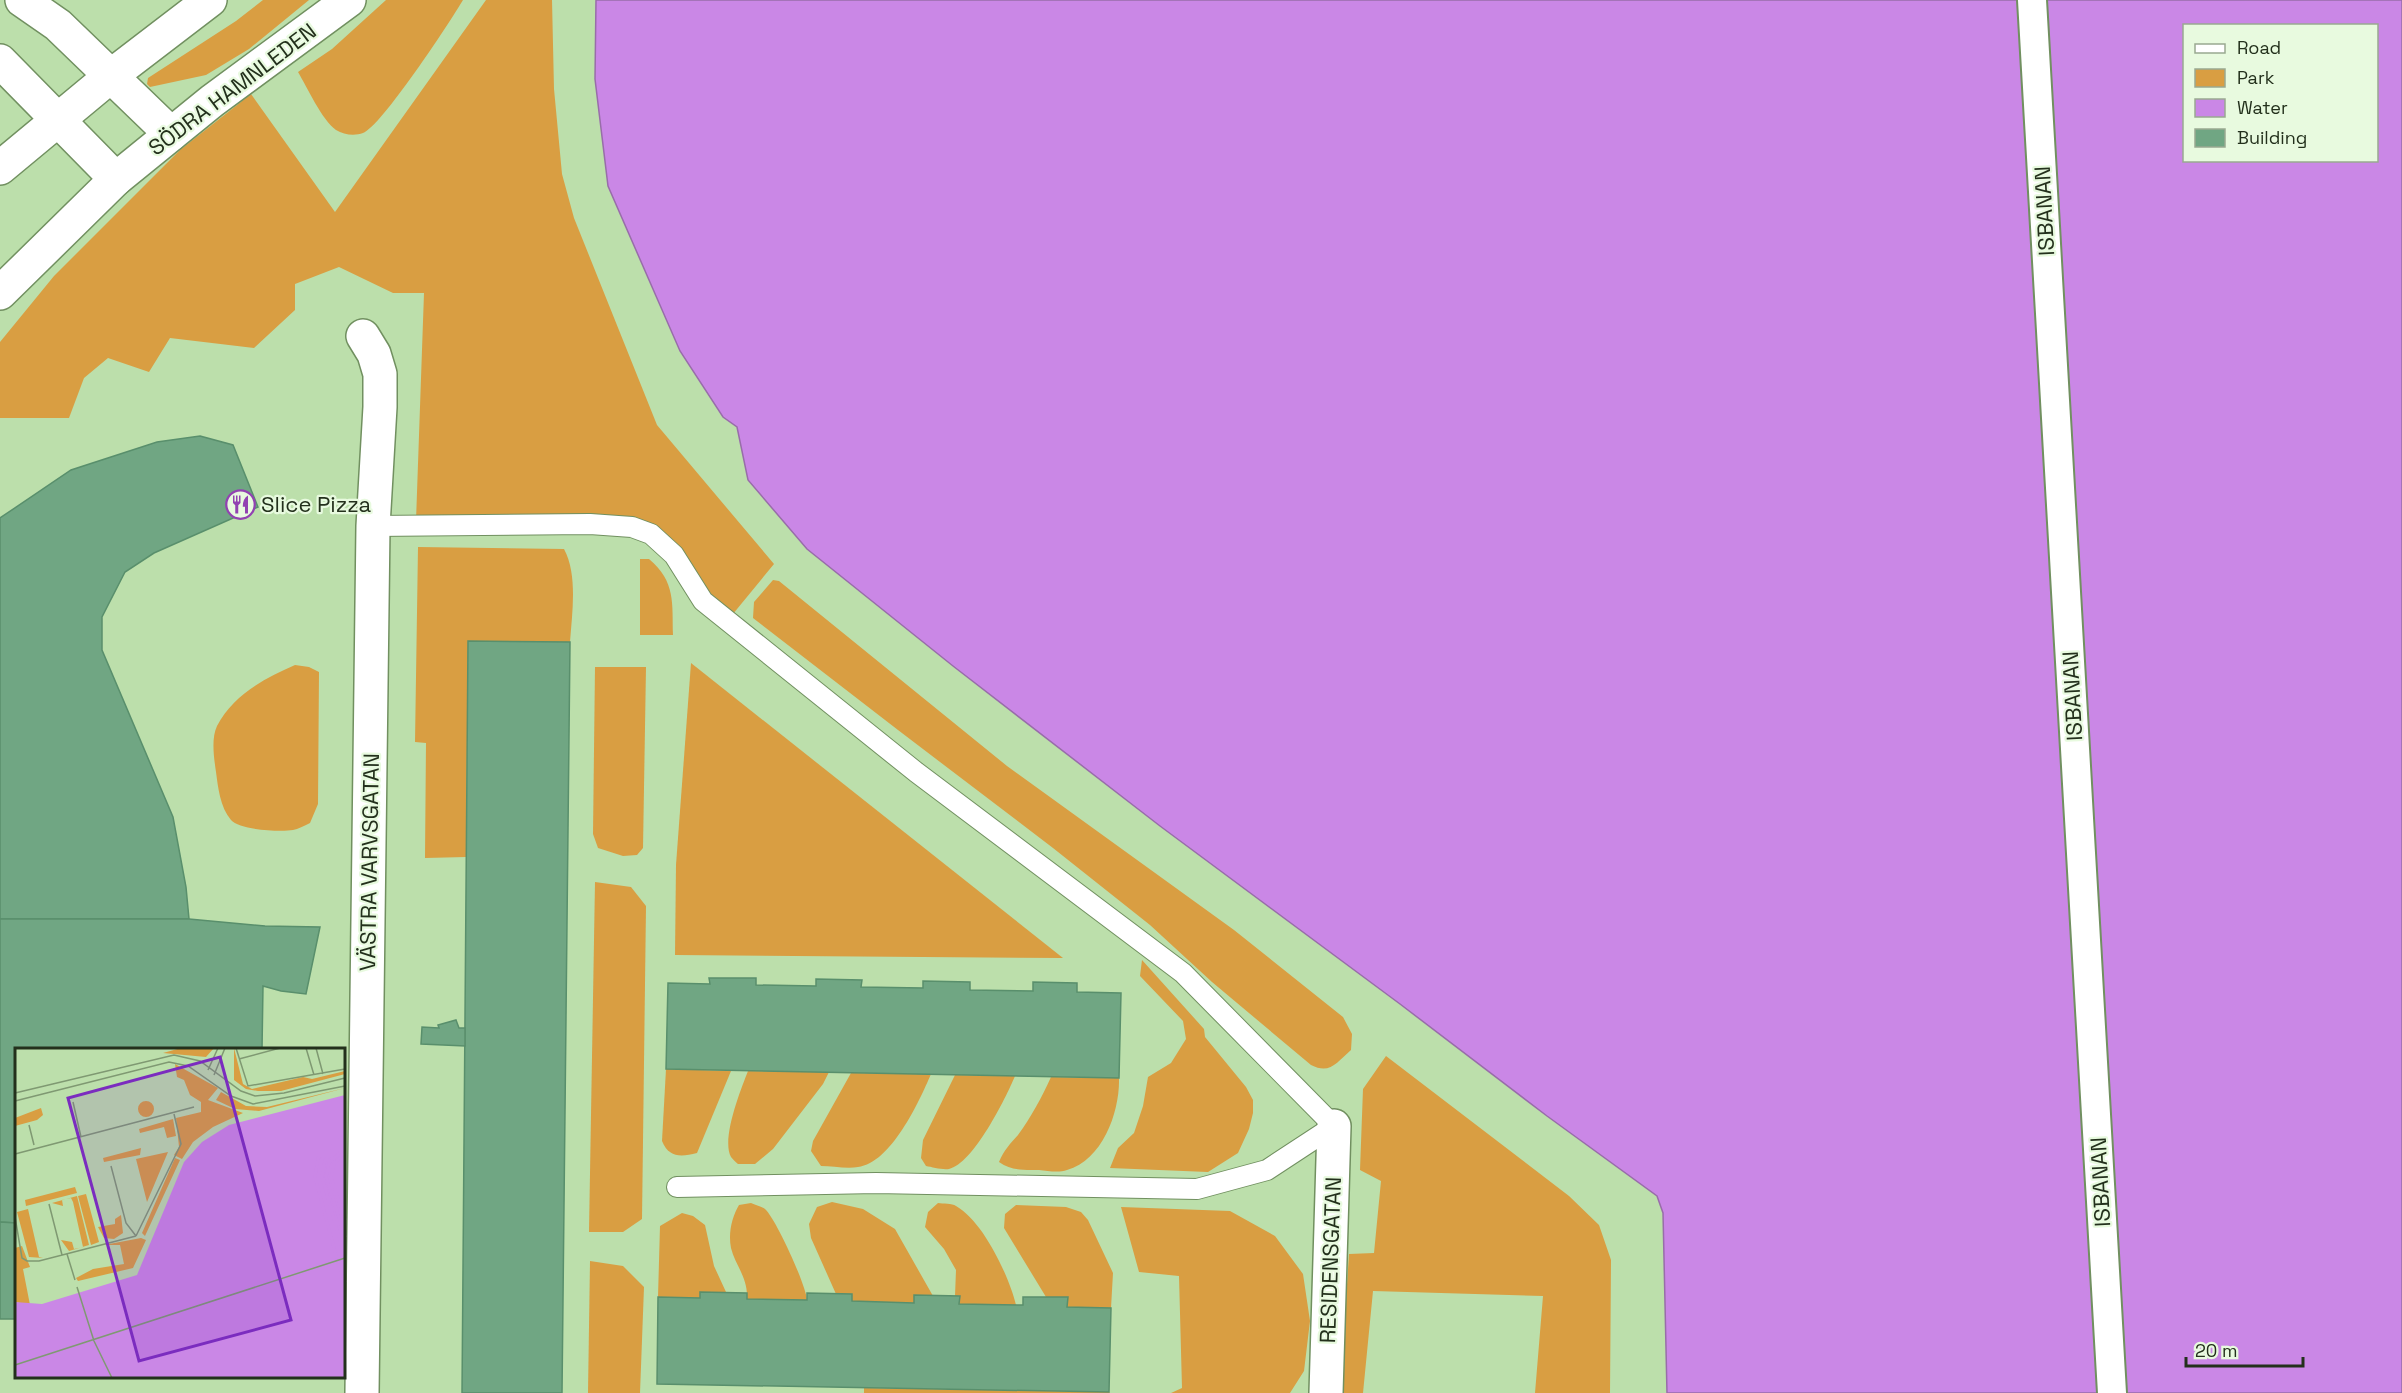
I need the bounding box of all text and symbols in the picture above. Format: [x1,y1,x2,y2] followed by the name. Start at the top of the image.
[142,17,322,161] street label: SÖDRA HAMNLEDEN
[2183,24,2378,162] legend
[2237,36,2281,59] text: Road
[2237,66,2275,89] text: Park
[2237,96,2288,119] text: Water
[2237,126,2307,149] text: Building
[2028,165,2060,257] street label: ISBANAN
[224,488,256,520] restaurant icon: Slice Pizza
[261,490,372,518] place label: Slice Pizza
[2056,650,2088,742] street label: ISBANAN
[353,753,385,971] street label: VÄSTRA VARVSGATAN
[15,1048,345,1378] inset map
[2084,1136,2116,1228] street label: ISBANAN
[1313,1176,1347,1344] street label: RESIDENSGATAN
[2186,1330,2303,1368] scale bar
[2195,1339,2238,1362] text: 20 m

